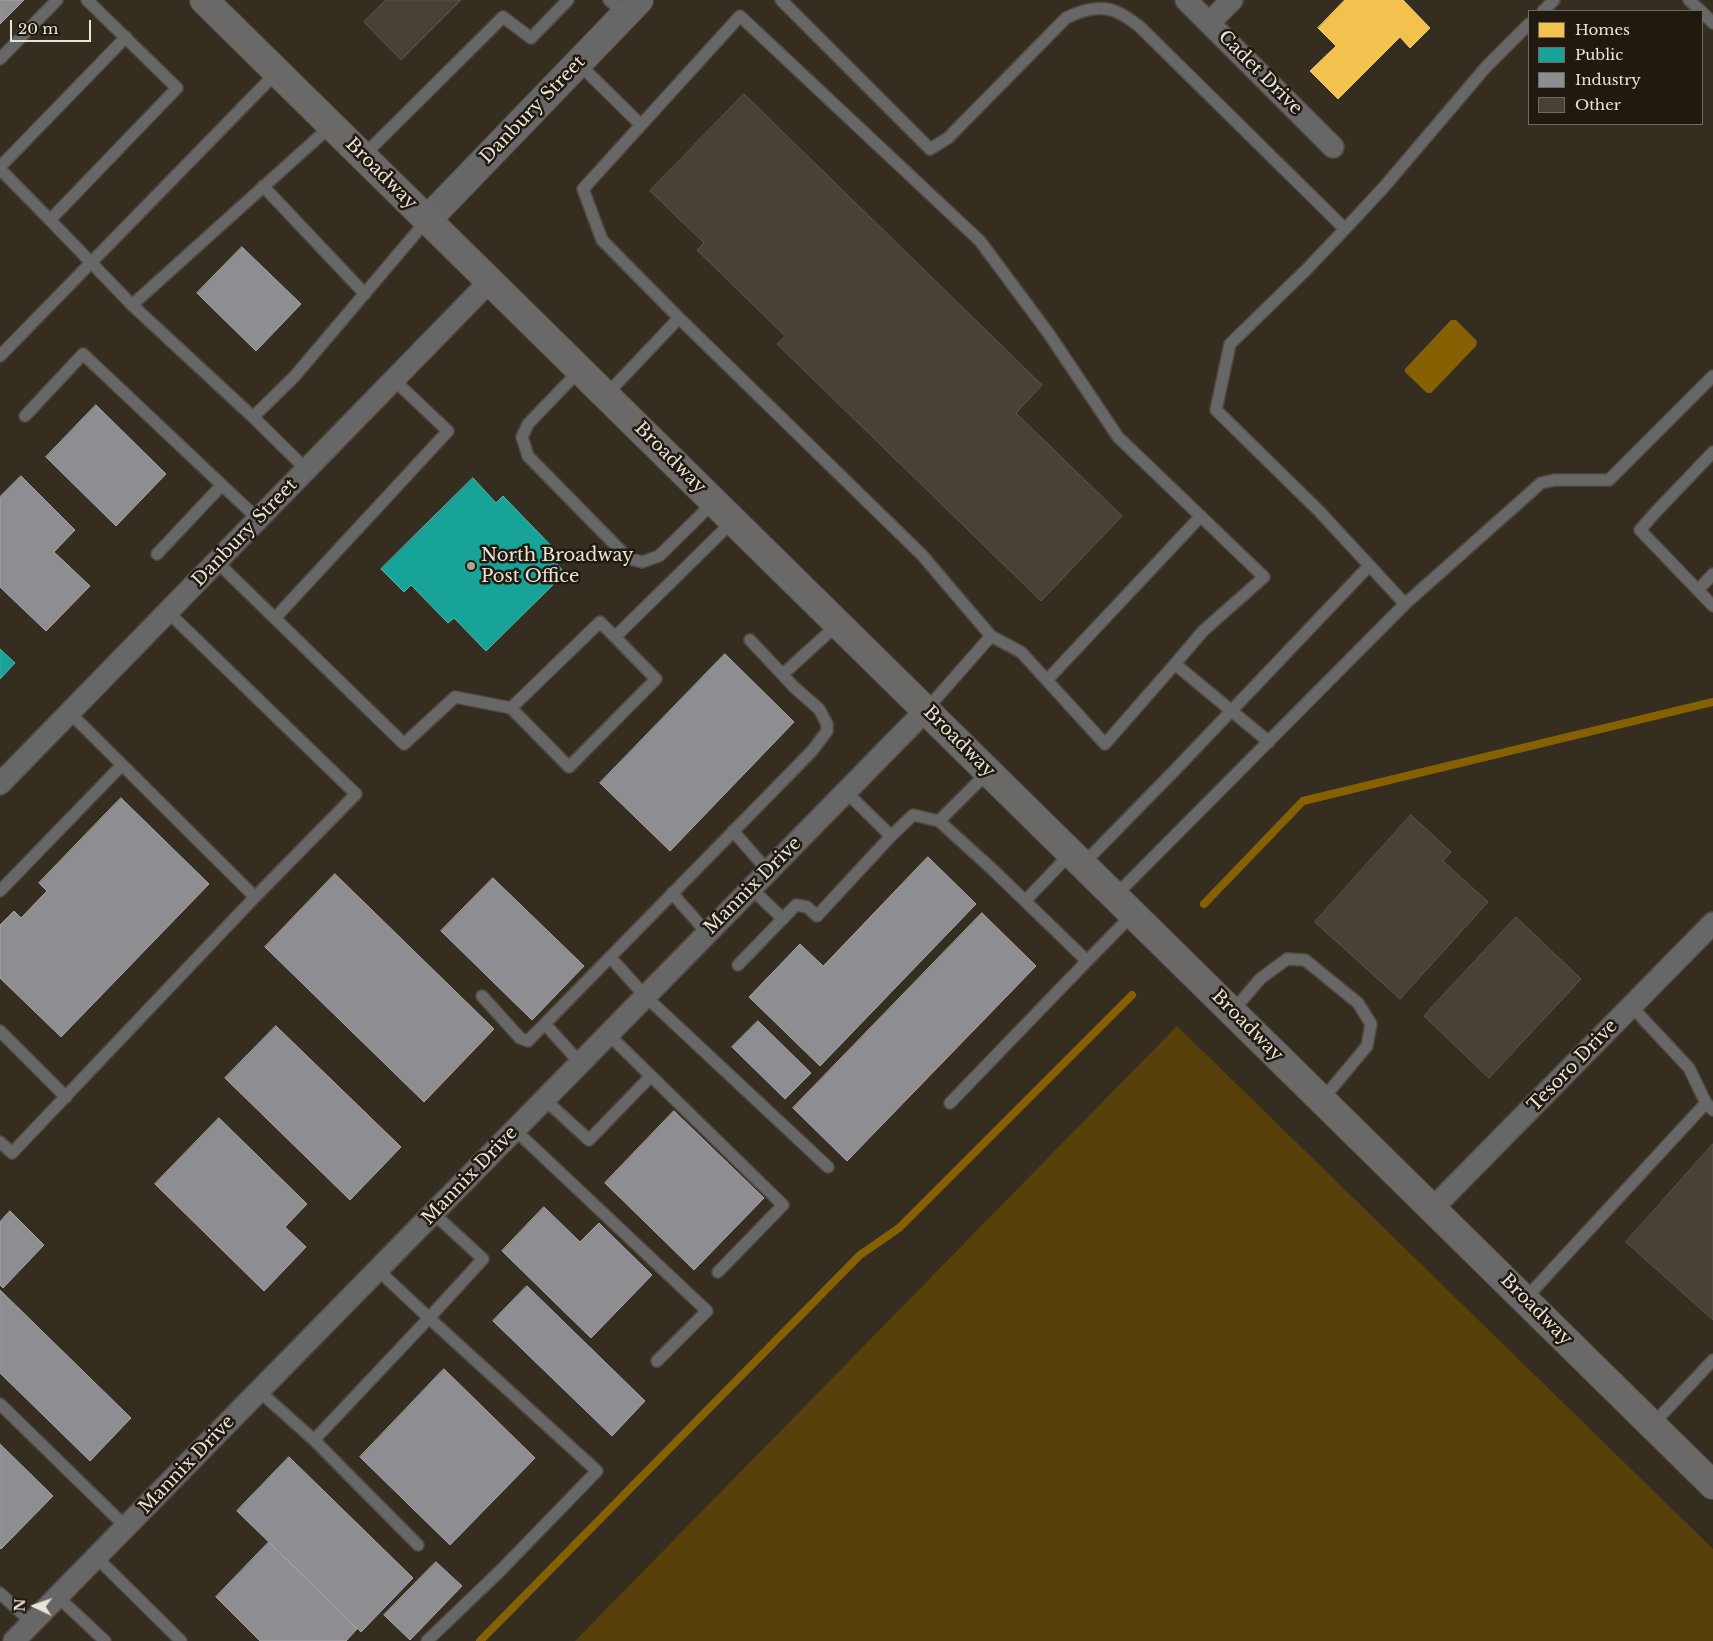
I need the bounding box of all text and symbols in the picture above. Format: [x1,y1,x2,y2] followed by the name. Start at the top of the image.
[12,10,94,42] scale bar
[1528,10,1703,125] legend
[18,19,58,38] text: 20 m
[1575,20,1630,39] text: Homes
[1213,26,1307,120] street label: Cadet Drive
[1575,45,1623,64] text: Public
[476,52,590,168] street label: Danbury Street
[1575,70,1641,89] text: Industry
[1575,95,1621,114] text: Other
[341,134,421,214] street label: Broadway
[630,418,710,498] street label: Broadway
[188,475,302,591] street label: Danbury Street
[481,545,634,588] place label: North Broadway Post Office
[465,560,477,572] marker: North Broadway Post Office
[919,702,999,782] street label: Broadway
[700,833,806,939] street label: Mannix Drive
[1207,986,1287,1066] street label: Broadway
[1524,1015,1622,1117] street label: Tesoro Drive
[418,1122,522,1230] street label: Mannix Drive
[1496,1270,1576,1350] street label: Broadway
[135,1411,239,1519] street label: Mannix Drive
[10,1581,60,1631] north arrow
[11,1598,29,1612] text: N

